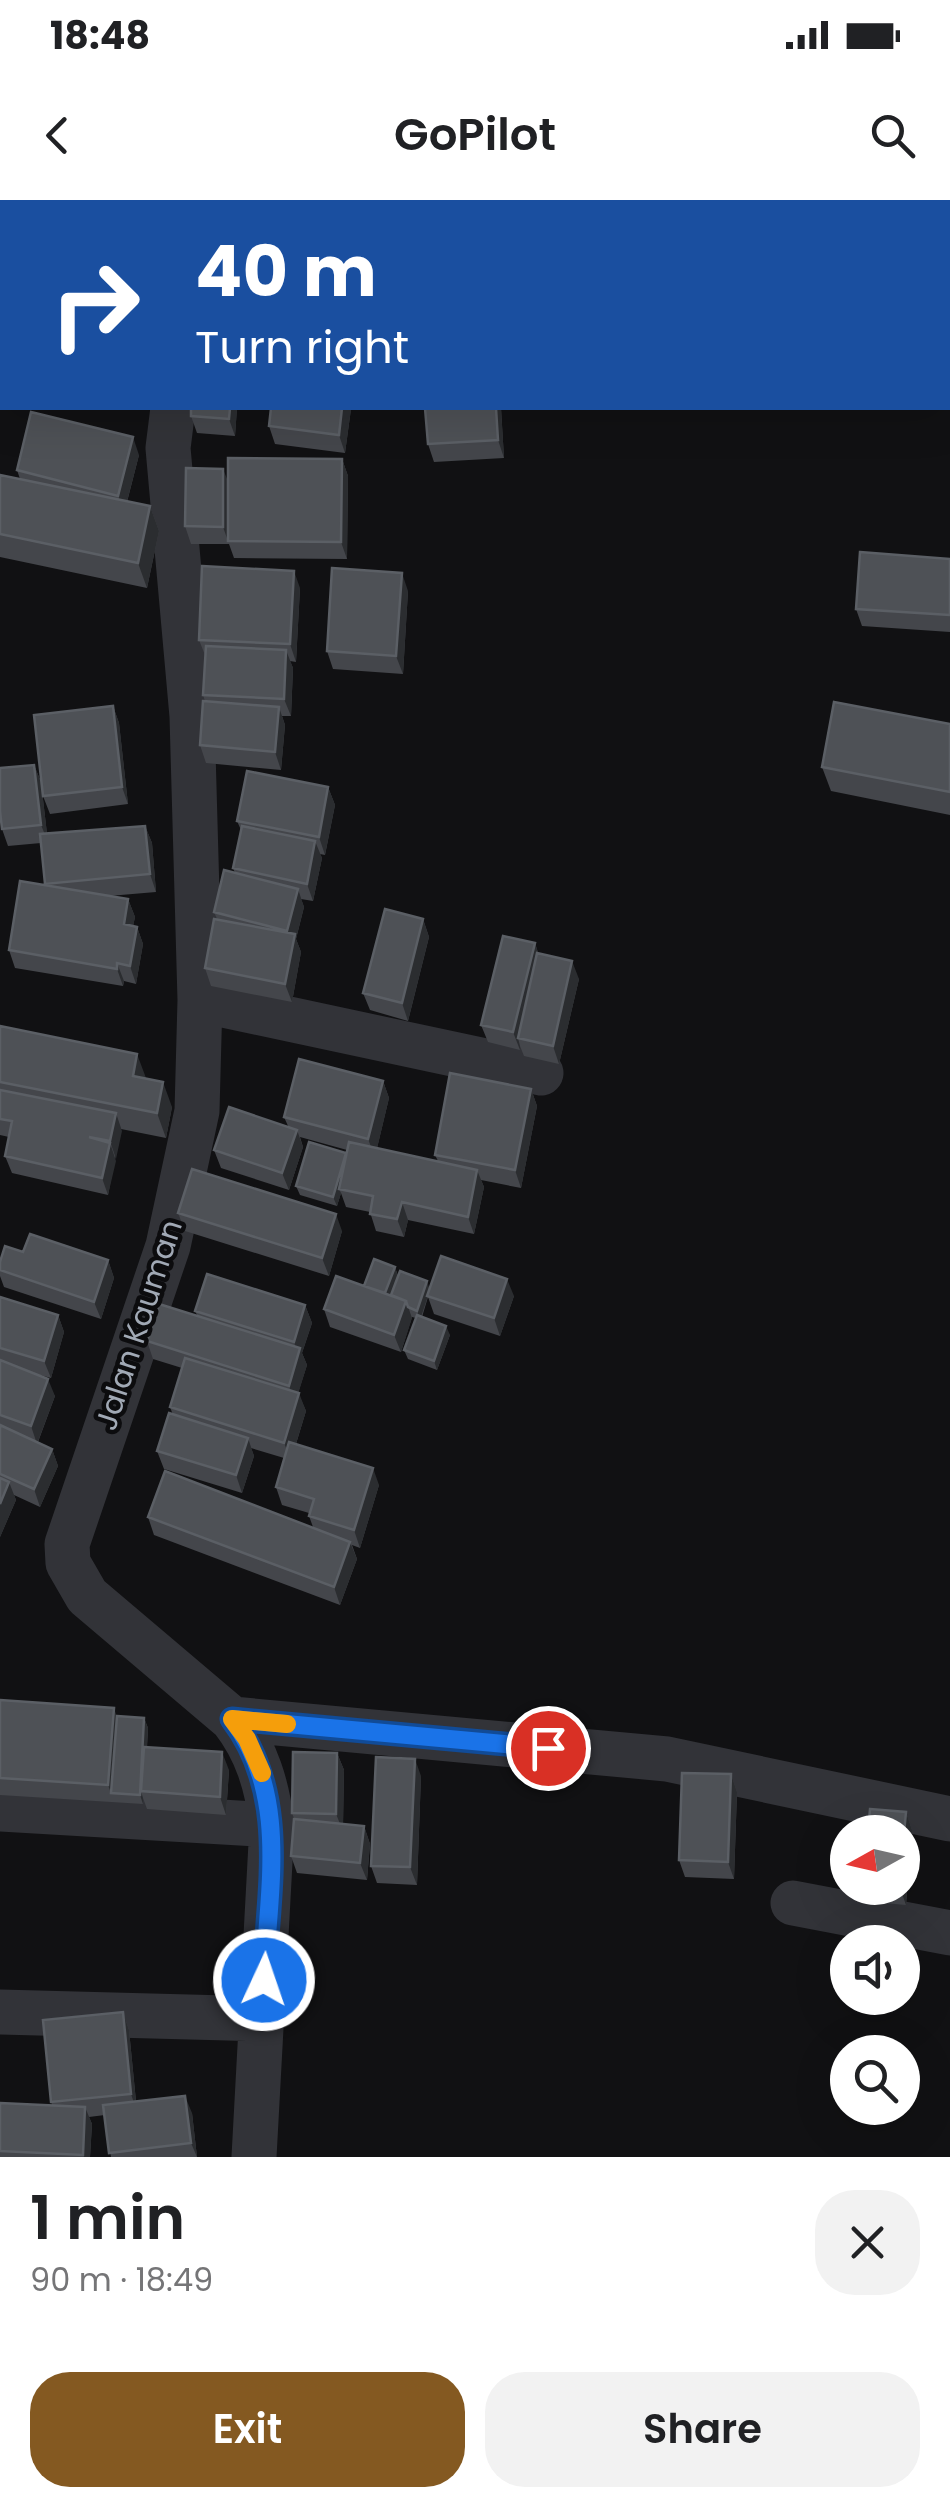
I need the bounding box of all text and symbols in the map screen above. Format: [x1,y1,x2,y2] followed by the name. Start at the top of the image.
[50,9,150,62] text: 18:48
[394,103,556,166] text: GoPilot
[30,108,85,163] icon: back
[865,108,920,163] icon: search
[195,222,377,321] text: 40 m
[30,240,160,370] icon: right
[195,316,409,379] text: Turn right
[84,1214,193,1436] street label: Jalan Kauman
[506,1706,591,1791] pin
[521,1721,576,1776] icon: arrive
[830,1815,920,1905] north arrow
[830,1815,920,2125] map controls
[830,1925,920,2015] button: sound
[212,1928,316,2032] position arrow
[830,2035,920,2125] button: search
[30,2176,185,2260] text: 1 min
[815,2190,920,2295] button: close
[30,2257,213,2302] text: 90 m · 18:49
[30,2372,465,2487] button: Exit
[485,2372,920,2487] button: Share

